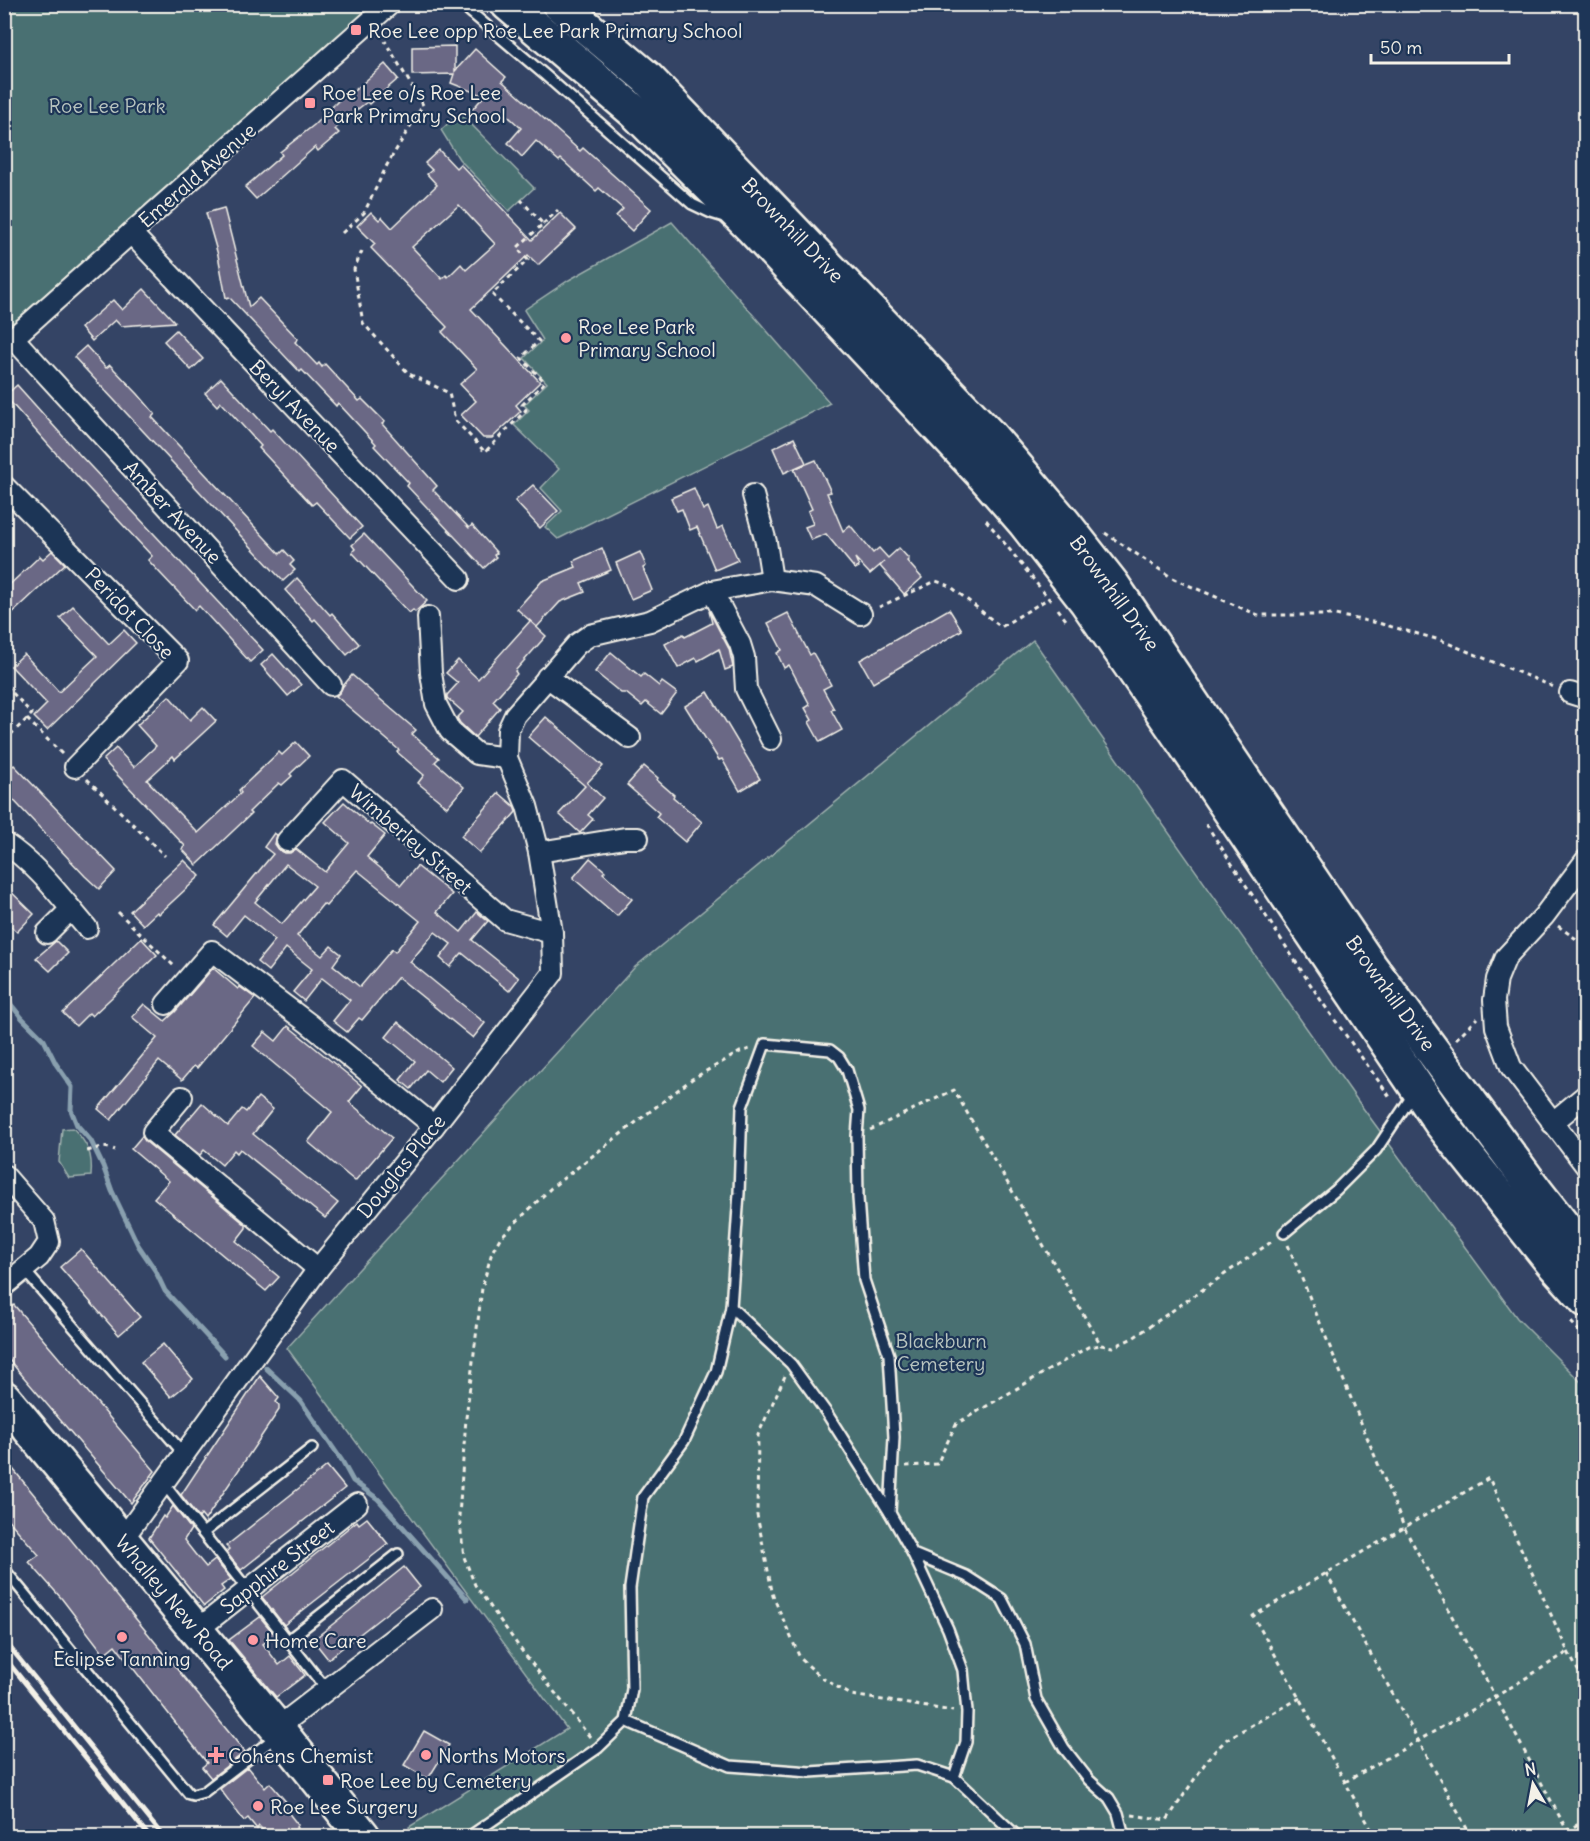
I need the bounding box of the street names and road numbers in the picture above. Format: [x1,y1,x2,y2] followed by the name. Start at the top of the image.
[133,117,261,233] street label: Emerald Avenue
[737,172,849,288] street label: Brownhill Drive
[244,354,346,458] street label: Beryl Avenue
[119,455,227,569] street label: Amber Avenue
[1065,530,1165,656] street label: Brownhill Drive
[80,562,180,664] street label: Peridot Close
[344,779,478,899] street label: Wimberley Street
[1341,930,1441,1056] street label: Brownhill Drive
[352,1109,450,1223] street label: Douglas Place
[215,1515,339,1619] street label: Sapphire Street
[110,1529,238,1675] street label: Whalley New Road

